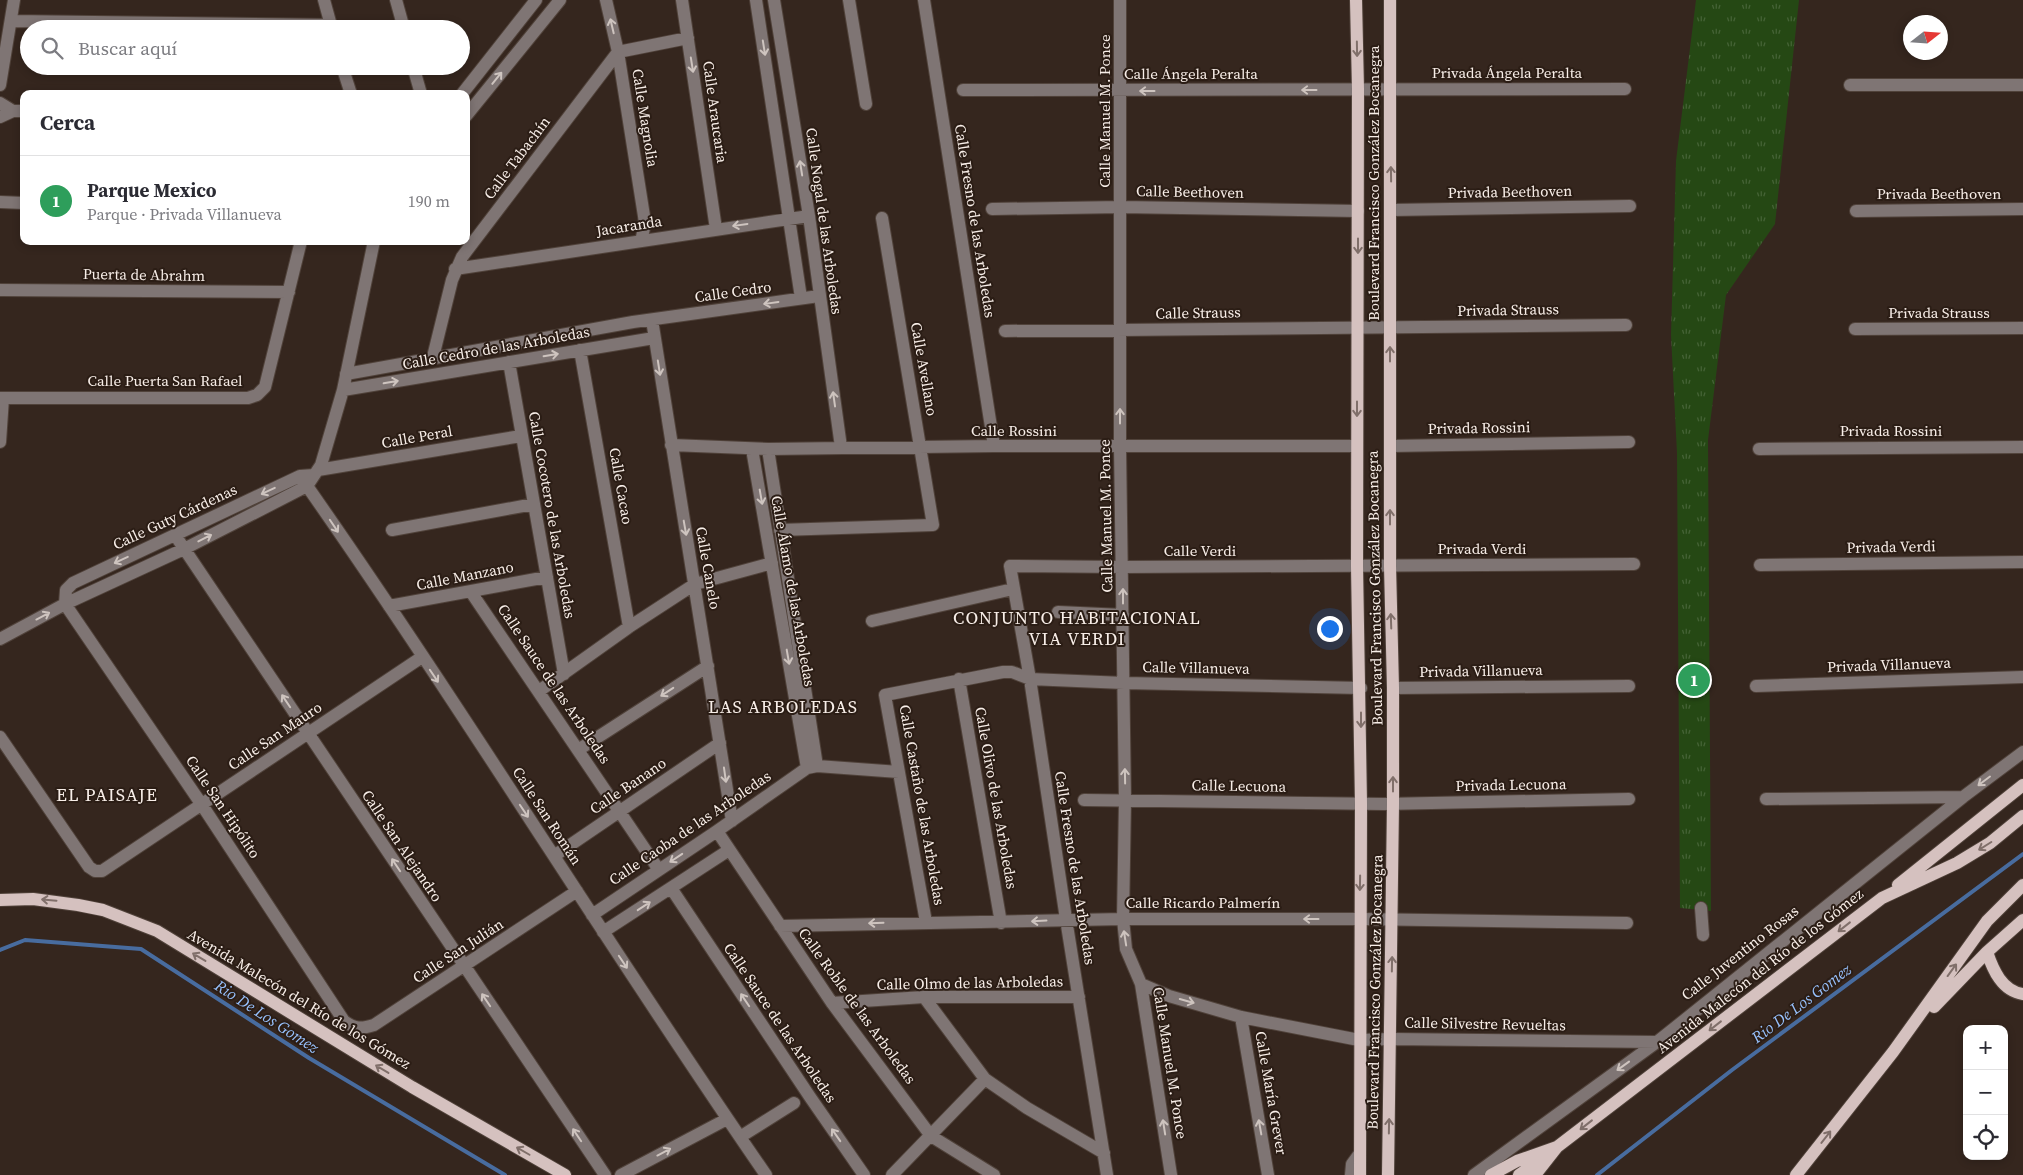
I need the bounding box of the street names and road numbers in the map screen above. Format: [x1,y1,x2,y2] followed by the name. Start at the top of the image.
[1094,34,1115,188] street label: Calle Manuel M. Ponce
[1363,45,1384,321] street label: Boulevard Francisco González Bocanegra
[698,60,733,165] street label: Calle Araucaria
[1432,62,1583,83] street label: Privada Ángela Peralta
[1124,63,1258,84] street label: Calle Ángela Peralta
[627,67,664,169] street label: Calle Magnolia
[478,112,555,204] street label: Calle Tabachín
[950,123,1001,319] street label: Calle Fresno de las Arboledas
[801,126,848,316] street label: Calle Nogal de las Arboledas
[1136,180,1244,203] street label: Calle Beethoven
[1448,180,1572,203] street label: Privada Beethoven
[1877,183,2001,204] street label: Privada Beethoven
[593,210,664,241] street label: Jacaranda
[83,263,206,286] street label: Puerta de Abrahm
[693,276,773,307] street label: Calle Cedro
[1457,298,1559,321] street label: Privada Strauss
[1155,301,1241,324] street label: Calle Strauss
[1888,302,1990,323] street label: Privada Strauss
[906,320,943,417] street label: Calle Avellano
[401,321,591,374] street label: Calle Cedro de las Arboledas
[87,370,243,391] street label: Calle Puerta San Rafael
[524,410,581,620] street label: Calle Cocotero de las Arboledas
[1427,416,1530,439] street label: Privada Rossini
[380,420,455,453] street label: Calle Peral
[971,420,1057,441] street label: Calle Rossini
[1840,420,1942,441] street label: Privada Rossini
[1094,439,1117,593] street label: Calle Manuel M. Ponce
[604,446,639,526] street label: Calle Cacao
[1362,450,1387,726] street label: Boulevard Francisco González Bocanegra
[109,479,240,555] street label: Calle Guty Cárdenas
[766,494,821,688] street label: Calle Álamo de las Arboledas
[691,525,726,611] street label: Calle Canelo
[1846,535,1936,558] street label: Privada Verdi
[1437,538,1527,559] street label: Privada Verdi
[1164,540,1236,561] street label: Calle Verdi
[414,556,515,595] street label: Calle Manzano
[493,600,616,768] street label: Calle Sauce de las Arboledas
[1827,652,1952,677] street label: Privada Villanueva
[1142,656,1250,679] street label: Calle Villanueva
[1419,659,1543,682] street label: Privada Villanueva
[224,696,326,775] street label: Calle San Mauro
[895,703,950,907] street label: Calle Castaño de las Arboledas
[970,705,1023,891] street label: Calle Olivo de las Arboledas
[181,751,266,862] street label: Calle San Hipólito
[585,752,670,819] street label: Calle Banano
[508,763,587,869] street label: Calle San Román
[605,765,775,890] street label: Calle Caoba de las Arboledas
[1050,770,1101,966] street label: Calle Fresno de las Arboledas
[1455,773,1567,796] street label: Privada Lecuona
[1192,774,1287,797] street label: Calle Lecuona
[357,786,448,906] street label: Calle San Alejandro
[1362,854,1387,1130] street label: Boulevard Francisco González Bocanegra
[1652,883,1868,1058] street label: Avenida Malecón del Río de los Gómez
[1126,892,1280,913] street label: Calle Ricardo Palmerín
[1677,900,1803,1005] street label: Calle Juventino Rosas
[408,913,507,988] street label: Calle San Julián
[184,923,415,1074] street label: Avenida Malecón del Río de los Gómez
[794,923,921,1088] street label: Calle Roble de las Arboledas
[719,939,842,1107] street label: Calle Sauce de las Arboledas
[877,970,1063,995] street label: Calle Olmo de las Arboledas
[1148,986,1193,1141] street label: Calle Manuel M. Ponce
[1404,1012,1566,1035] street label: Calle Silvestre Revueltas
[1250,1029,1293,1157] street label: Calle María Grever

